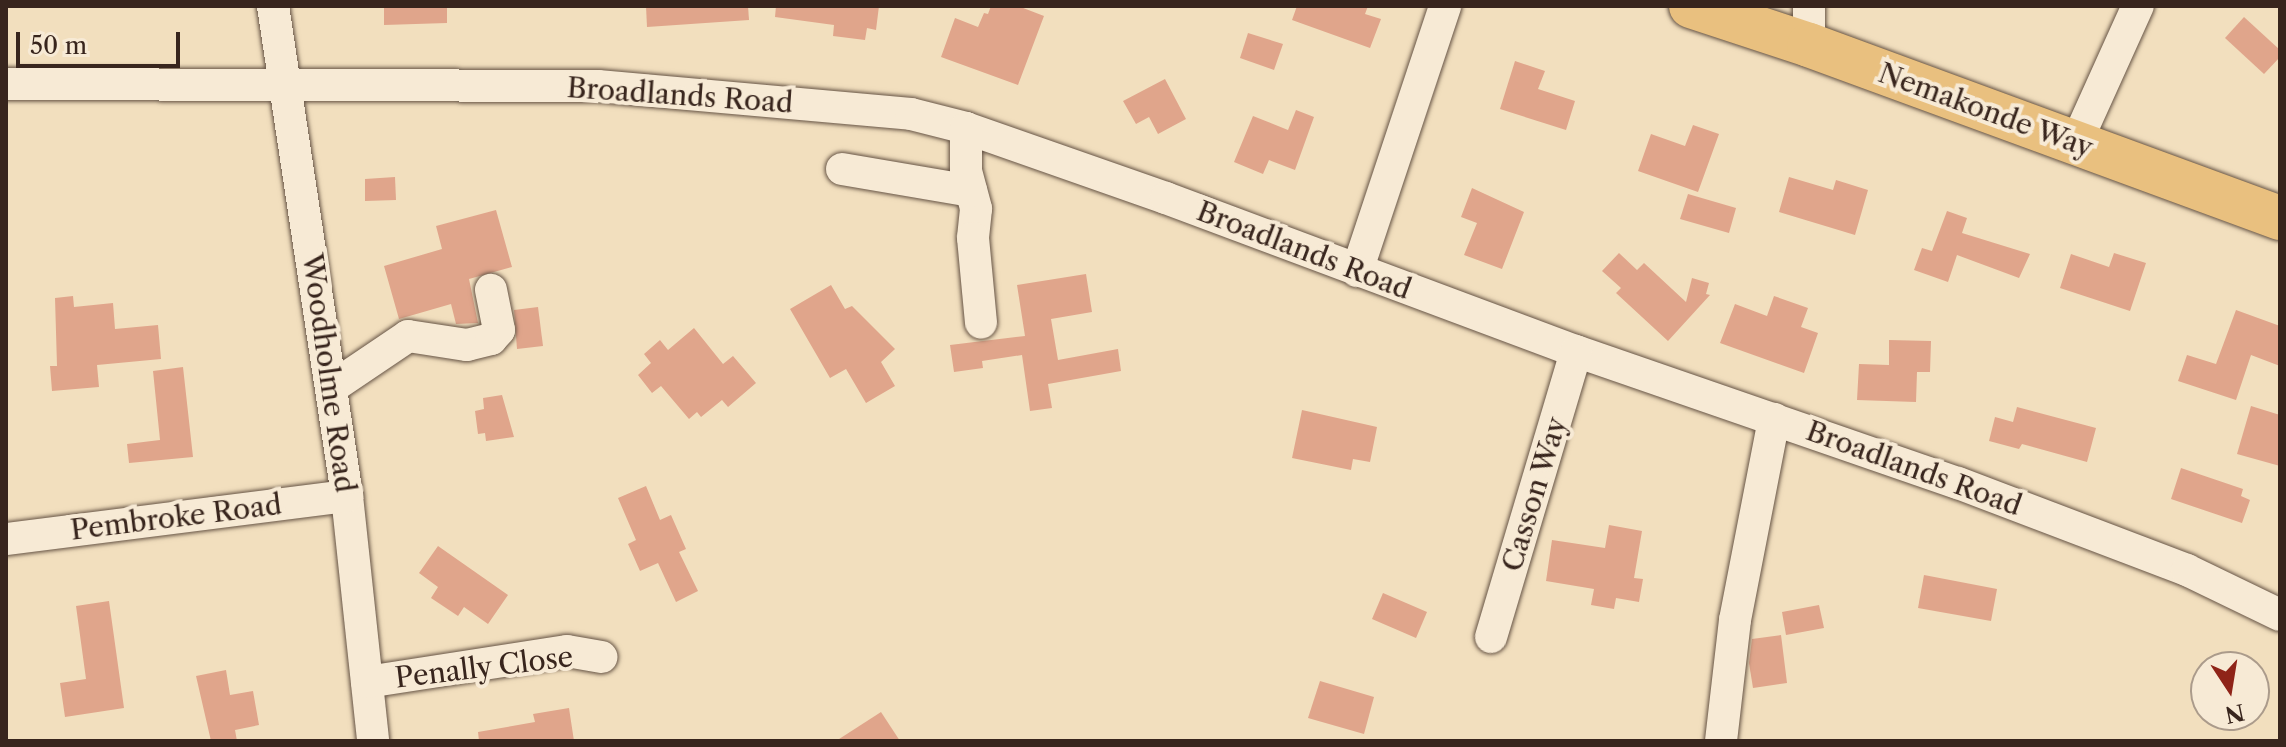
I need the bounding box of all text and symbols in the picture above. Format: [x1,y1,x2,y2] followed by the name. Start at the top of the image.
[20,16,184,66] scale bar
[30,31,87,60] text: 50 m
[1874,55,2098,165] street label: Nemakonde Way
[566,70,794,120] street label: Broadlands Road
[1192,194,1416,306] street label: Broadlands Road
[296,251,362,495] street label: Woodholme Road
[1494,412,1574,576] street label: Casson Way
[1802,413,2026,523] street label: Broadlands Road
[68,487,284,547] street label: Pembroke Road
[393,639,575,695] street label: Penally Close
[2190,651,2270,731] north arrow
[2223,698,2247,728] text: N

